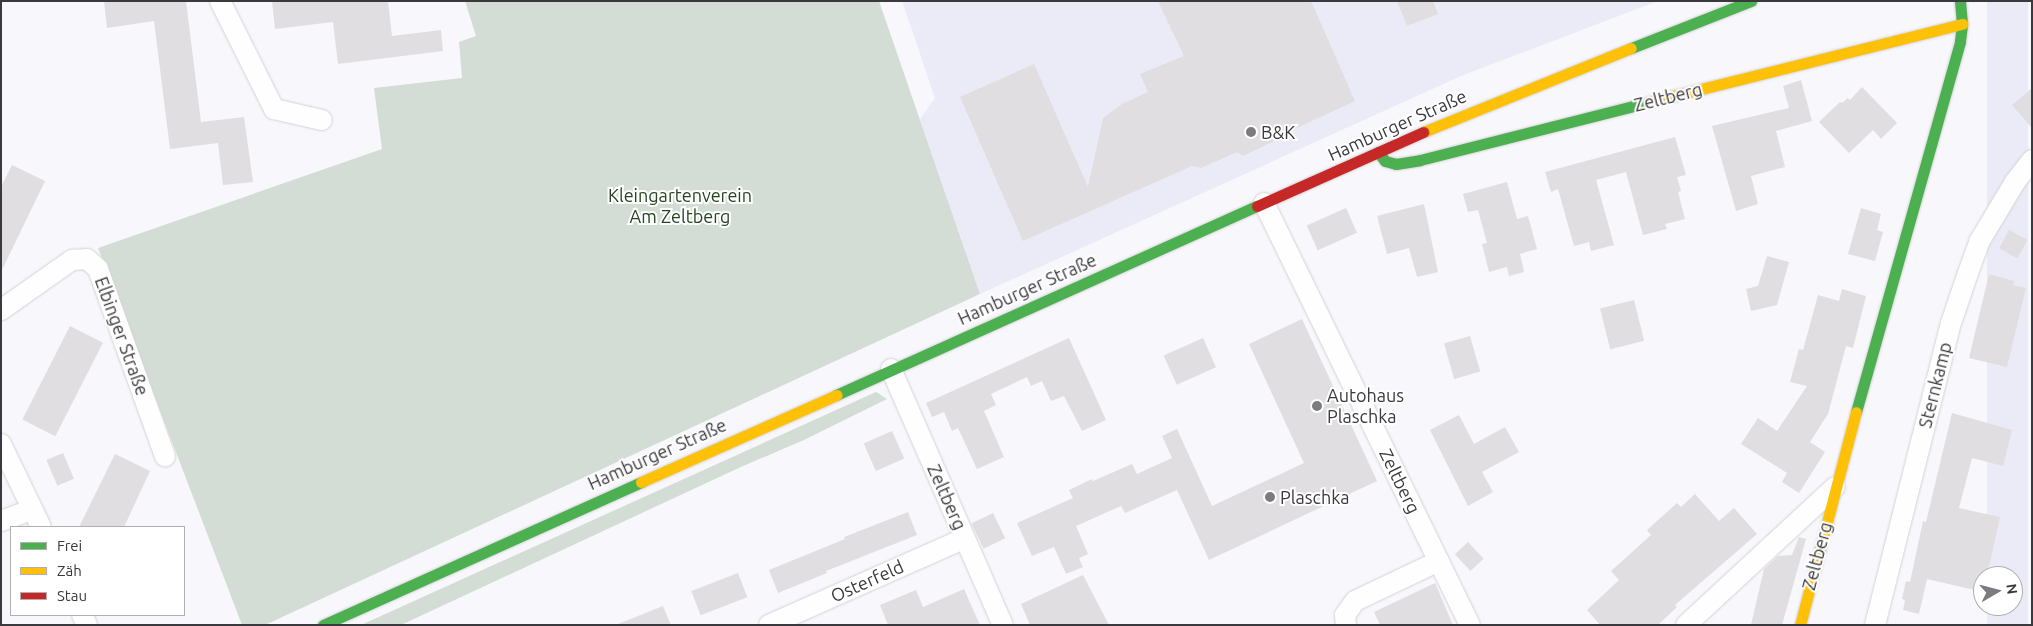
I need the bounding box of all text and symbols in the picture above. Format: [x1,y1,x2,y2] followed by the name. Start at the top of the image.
[1632,78,1704,116] street label: Zeltberg
[1324,85,1470,165] street label: Hamburger Straße
[1261,121,1295,143] place label: B&K
[1245,126,1257,138] marker: B&K
[608,185,752,228] park label: Kleingartenverein Am Zeltberg
[954,249,1100,329] street label: Hamburger Straße
[91,274,153,398] street label: Elbinger Straße
[1914,340,1956,430] street label: Sternkamp
[1327,385,1404,428] place label: Autohaus Plaschka
[1311,400,1323,412] marker: Autohaus Plaschka
[584,414,730,494] street label: Hamburger Straße
[1375,445,1425,517] street label: Zeltberg
[923,461,971,533] street label: Zeltberg
[1280,486,1350,508] place label: Plaschka
[1264,491,1276,503] marker: Plaschka
[1798,520,1836,592] street label: Zeltberg
[10,526,185,616] legend
[57,537,82,554] text: Frei
[827,555,907,607] street label: Osterfeld
[57,562,82,579] text: Zäh
[1973,566,2023,616] north arrow
[2003,583,2021,595] text: N
[57,587,87,604] text: Stau

